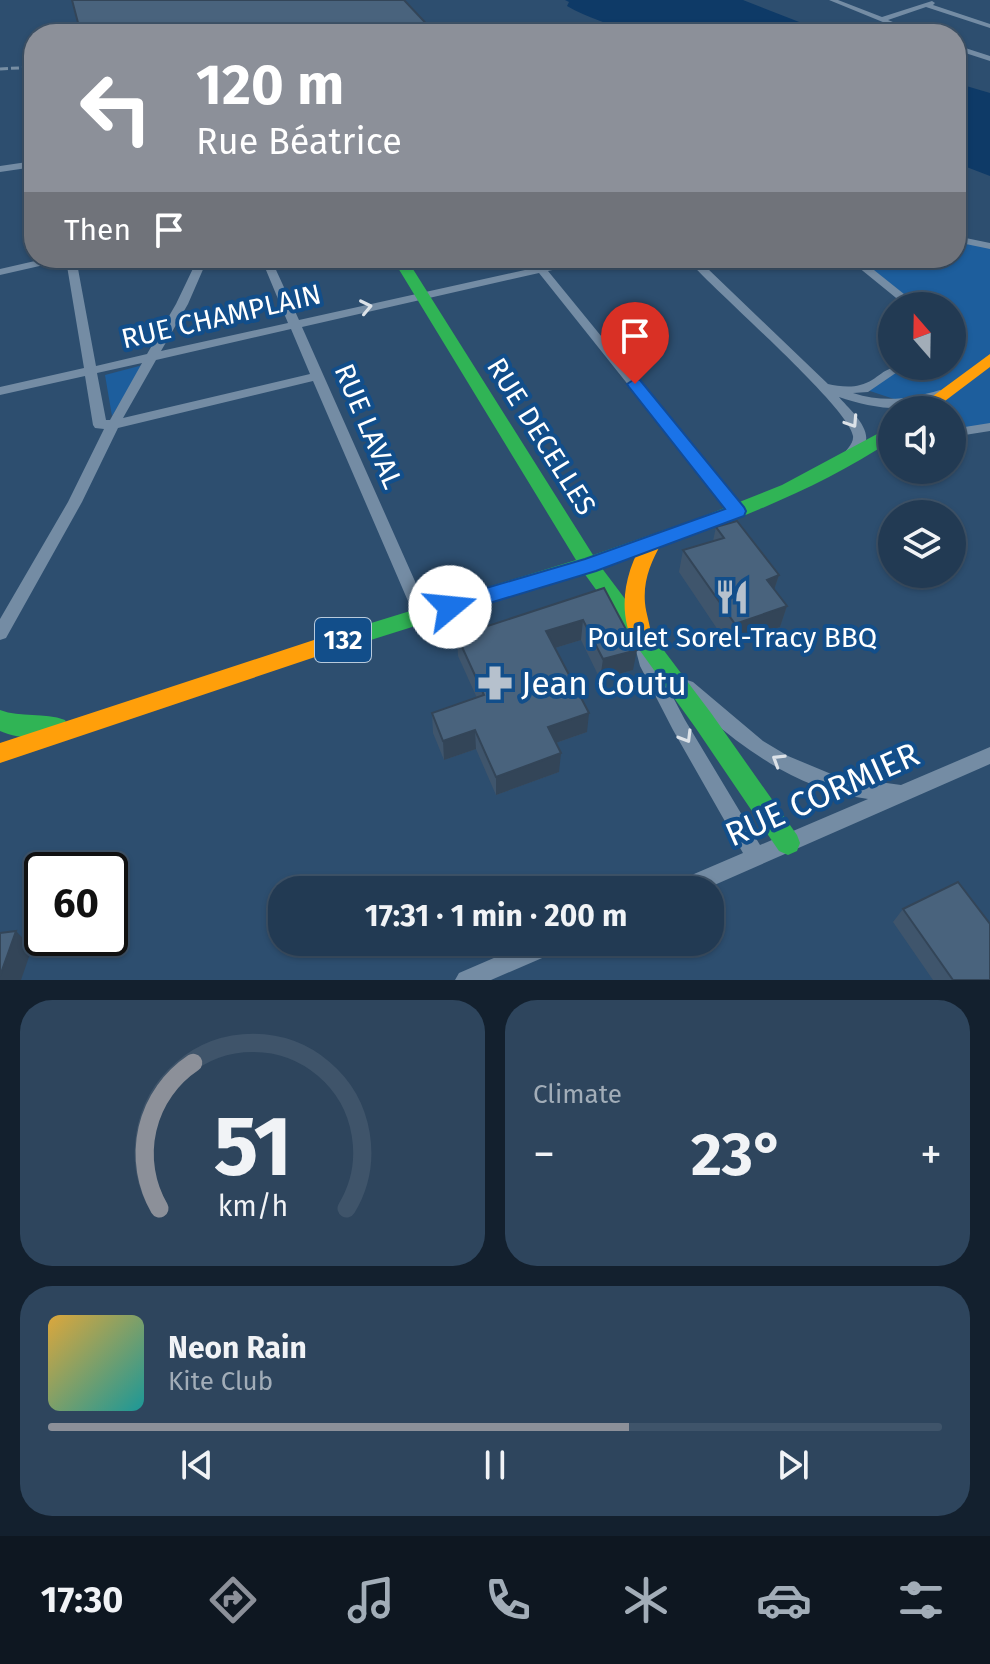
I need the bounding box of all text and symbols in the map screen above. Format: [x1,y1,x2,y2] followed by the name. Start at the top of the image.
[196,52,344,119] text: 120 m
[64,56,168,160] icon: left
[196,120,402,164] text: Rue Béatrice
[147,208,191,252] icon: arrive
[64,212,131,248] text: Then
[118,277,324,355] street label: RUE CHAMPLAIN
[878,292,966,380] north arrow
[878,292,966,588] map controls
[359,299,373,316] one-way arrow
[601,302,669,384] pin
[613,314,657,358] icon: arrive
[480,352,603,521] street label: RUE DECELLES
[327,359,410,494] street label: RUE LAVAL
[878,396,966,484] button: sound
[842,414,857,428] one-way arrow
[878,500,966,588] button: layers
[408,565,492,649] position arrow
[713,578,751,616] restaurant icon: Poulet Sorel-Tracy BBQ
[315,618,371,662] road number: 132
[587,621,877,654] place label: Poulet Sorel-Tracy BBQ
[521,663,687,704] place label: Jean Coutu
[476,664,514,702] pharmacy icon: Jean Coutu
[676,728,692,743] one-way arrow
[719,733,925,855] street label: RUE CORMIER
[773,755,787,770] one-way arrow
[24,852,128,956] speed limit sign: 60
[365,898,627,934] text: 17:31 · 1 min · 200 m
[533,1079,622,1110] text: Climate
[213,1097,292,1197] text: 51
[691,1119,784,1191] text: 23°
[533,1128,555,1181] text: −
[920,1128,942,1181] text: +
[217,1189,288,1224] text: km/h
[168,1330,307,1366] text: Neon Rain
[168,1366,273,1397] text: Kite Club
[175,1443,219,1487] icon: previous
[473,1443,517,1487] icon: pause
[771,1443,815,1487] icon: next
[205,1572,261,1628] icon: directions
[343,1572,399,1628] icon: music
[480,1572,536,1628] icon: phone
[618,1572,674,1628] icon: climate
[756,1572,812,1628] icon: car
[893,1572,949,1628] icon: filters
[41,1578,123,1622] text: 17:30

